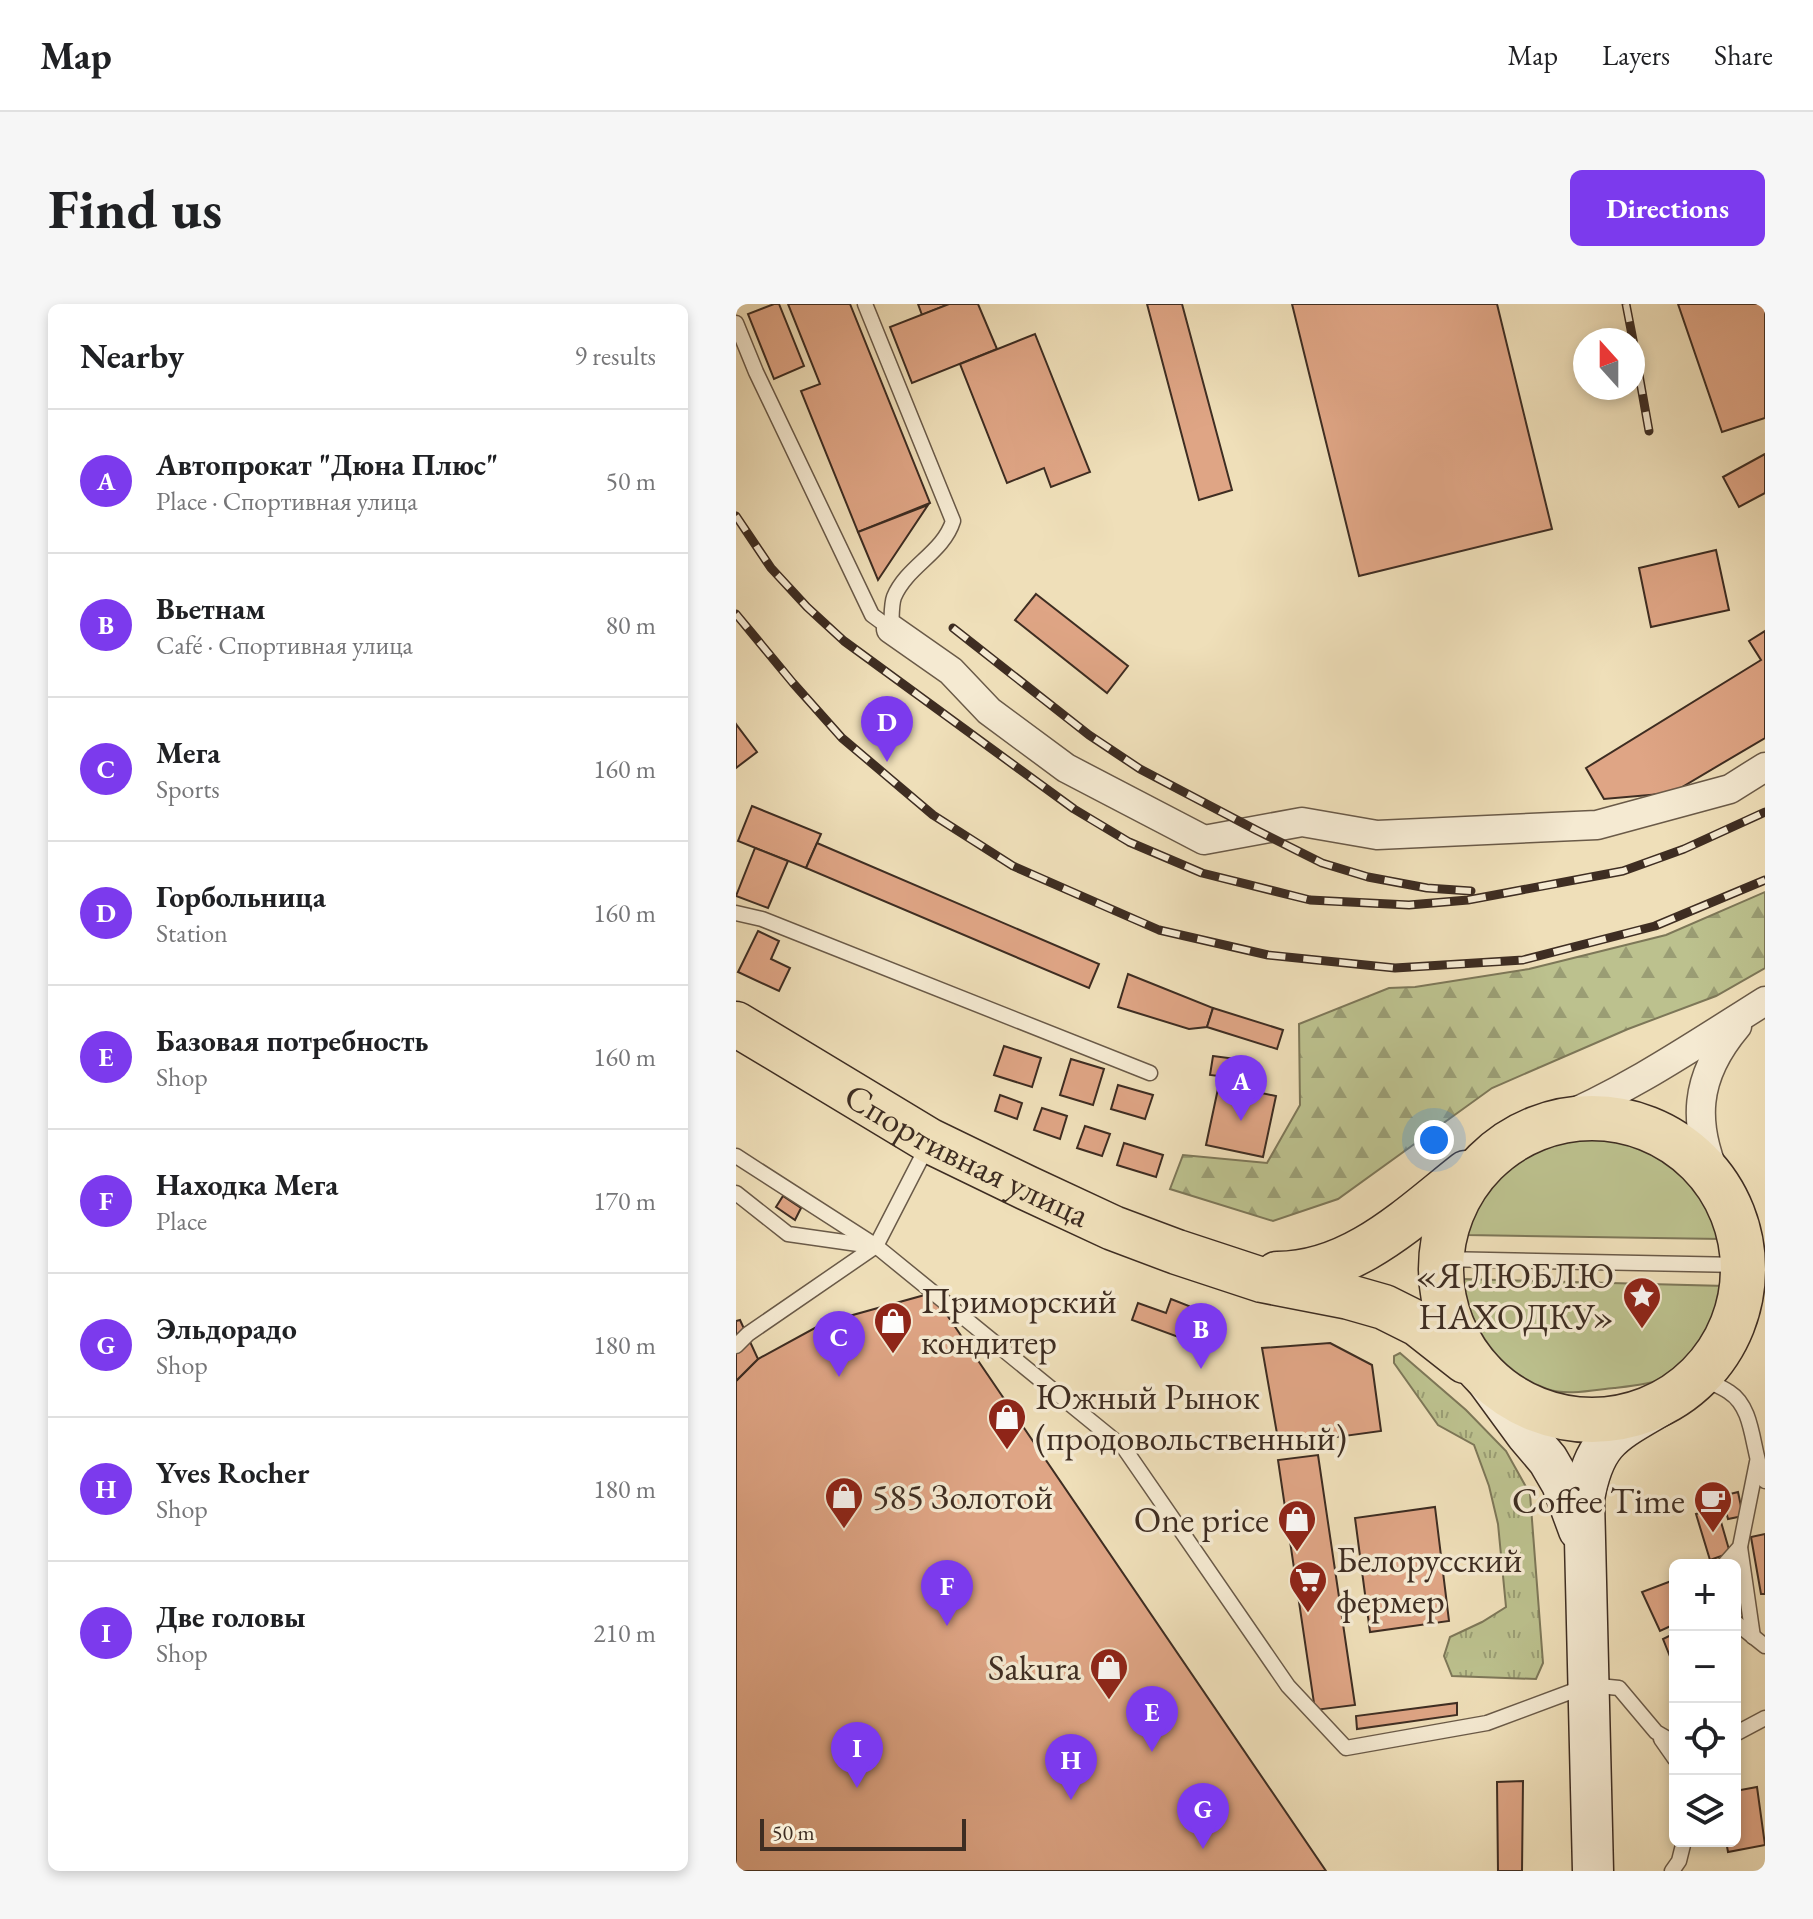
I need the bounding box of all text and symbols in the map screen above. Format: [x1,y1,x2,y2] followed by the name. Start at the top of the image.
[40,31,112,80] text: Map
[1508,37,1558,73] text: Map
[1602,37,1670,73] text: Layers
[1714,37,1773,73] text: Share
[1570,170,1765,246] button: Directions
[48,172,222,245] text: Find us
[1573,328,1645,400] north arrow
[80,334,184,378] text: Nearby
[575,339,656,373] text: 9 results
[156,445,498,484] text: Автопрокат "Дюна Плюс"
[97,464,115,498] text: A
[606,464,656,498] text: 50 m
[156,484,418,518] text: Place · Спортивная улица
[156,589,266,628] text: Вьетнам
[98,608,114,642] text: B
[606,608,656,642] text: 80 m
[156,628,413,662] text: Café · Спортивная улица
[861,696,913,762] pin: D
[156,733,220,772] text: Мега
[97,752,115,786] text: C
[593,752,656,786] text: 160 m
[156,772,220,806] text: Sports
[156,877,326,916] text: Горбольница
[96,896,116,930] text: D
[593,896,656,930] text: 160 m
[156,916,228,950] text: Station
[156,1021,428,1060] text: Базовая потребность
[99,1040,113,1074] text: E
[593,1040,656,1074] text: 160 m
[1215,1055,1267,1121] pin: A
[156,1060,208,1094] text: Shop
[836,1072,1098,1238] street label: Спортивная улица
[1414,1120,1454,1160] your location
[156,1165,339,1204] text: Находка Мега
[99,1184,113,1218] text: F
[593,1184,656,1218] text: 170 m
[156,1204,207,1238] text: Place
[1416,1252,1614,1340] place label: «Я ЛЮБЛЮ НАХОДКУ»
[1621,1275,1663,1330] place icon: «Я ЛЮБЛЮ НАХОДКУ»
[921,1277,1117,1365] place label: Приморский кондитер
[872,1300,914,1355] shop icon: Приморский кондитер
[1175,1303,1227,1369] pin: B
[156,1309,297,1348] text: Эльдорадо
[813,1311,865,1377] pin: C
[97,1328,115,1362] text: G
[593,1328,656,1362] text: 180 m
[156,1348,208,1382] text: Shop
[1035,1373,1347,1461] place label: Южный Рынок (продовольственный)
[986,1396,1028,1451] shop icon: Южный Рынок (продовольственный)
[156,1453,309,1492] text: Yves Rocher
[96,1472,116,1506] text: H
[593,1472,656,1506] text: 180 m
[872,1473,1053,1520] place label: 585 Золотой
[823,1475,865,1530] shop icon: 585 Золотой
[1512,1477,1685,1524] place label: Coffee Time
[1692,1479,1734,1534] cafe icon: Coffee Time
[156,1492,208,1526] text: Shop
[1134,1496,1269,1543] place label: One price
[1276,1498,1318,1553] shop icon: One price
[1336,1536,1522,1624] place label: Белорусский фермер
[1287,1559,1329,1614] supermarket icon: Белорусский фермер
[1669,1559,1741,1847] map controls
[1669,1559,1741,1631] button: +
[921,1560,973,1626] pin: F
[156,1597,306,1636] text: Две головы
[101,1616,111,1650] text: I
[593,1616,656,1650] text: 210 m
[1669,1631,1741,1703] button: −
[156,1636,208,1670] text: Shop
[988,1644,1082,1691] place label: Sakura
[1088,1646,1130,1701] shop icon: Sakura
[1126,1686,1178,1752] pin: E
[1669,1703,1741,1775] button: locate
[831,1722,883,1788] pin: I
[1045,1734,1097,1800] pin: H
[1669,1775,1741,1847] button: layers
[1177,1783,1229,1849] pin: G
[760,1815,966,1851] scale bar
[772,1818,815,1847] text: 50 m

